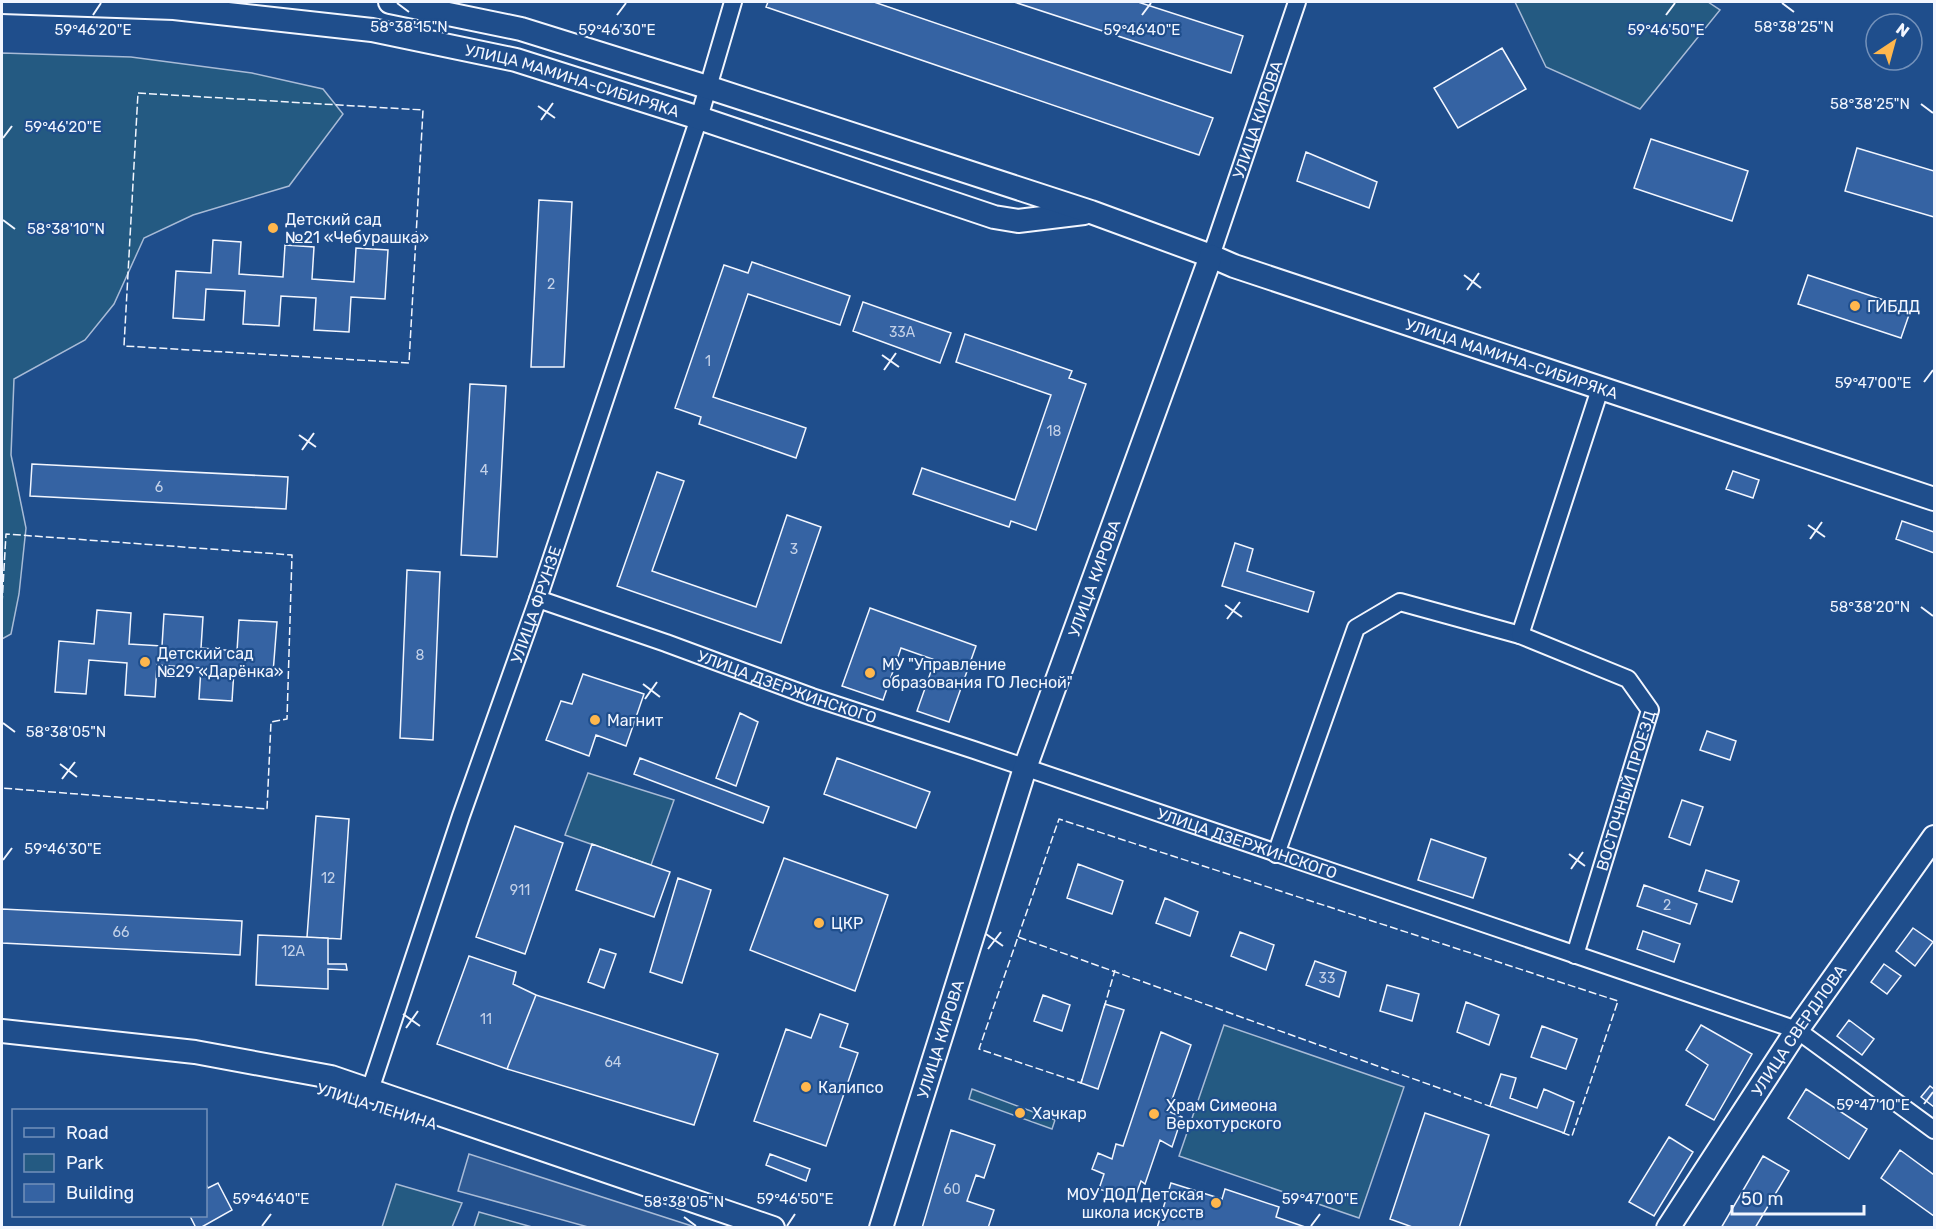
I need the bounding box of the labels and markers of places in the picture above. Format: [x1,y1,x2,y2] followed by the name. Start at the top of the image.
[285,210,429,247] place label: Детский сад №21 «Чебурашка»
[266,221,280,235] marker: Детский сад №21 «Чебурашка»
[1867,297,1920,316] place label: ГИБДД
[1848,299,1862,313] marker: ГИБДД
[157,644,284,681] place label: Детский сад №29 «Дарёнка»
[138,655,152,669] marker: Детский сад №29 «Дарёнка»
[882,655,1073,692] place label: МУ "Управление образования ГО Лесной"
[863,666,877,680] marker: МУ "Управление образования ГО Лесной"
[607,711,663,730] place label: Магнит
[588,713,602,727] marker: Магнит
[831,914,863,933] place label: ЦКР
[812,916,826,930] marker: ЦКР
[818,1078,884,1097] place label: Калипсо
[799,1080,813,1094] marker: Калипсо
[1166,1096,1282,1133] place label: Храм Симеона Верхотурского
[1032,1104,1087,1123] place label: Хачкар
[1013,1106,1027,1120] marker: Хачкар
[1147,1107,1161,1121] marker: Храм Симеона Верхотурского
[1066,1185,1204,1222] place label: МОУ ДОД Детская школа искусств
[1209,1196,1223,1210] marker: МОУ ДОД Детская школа искусств

